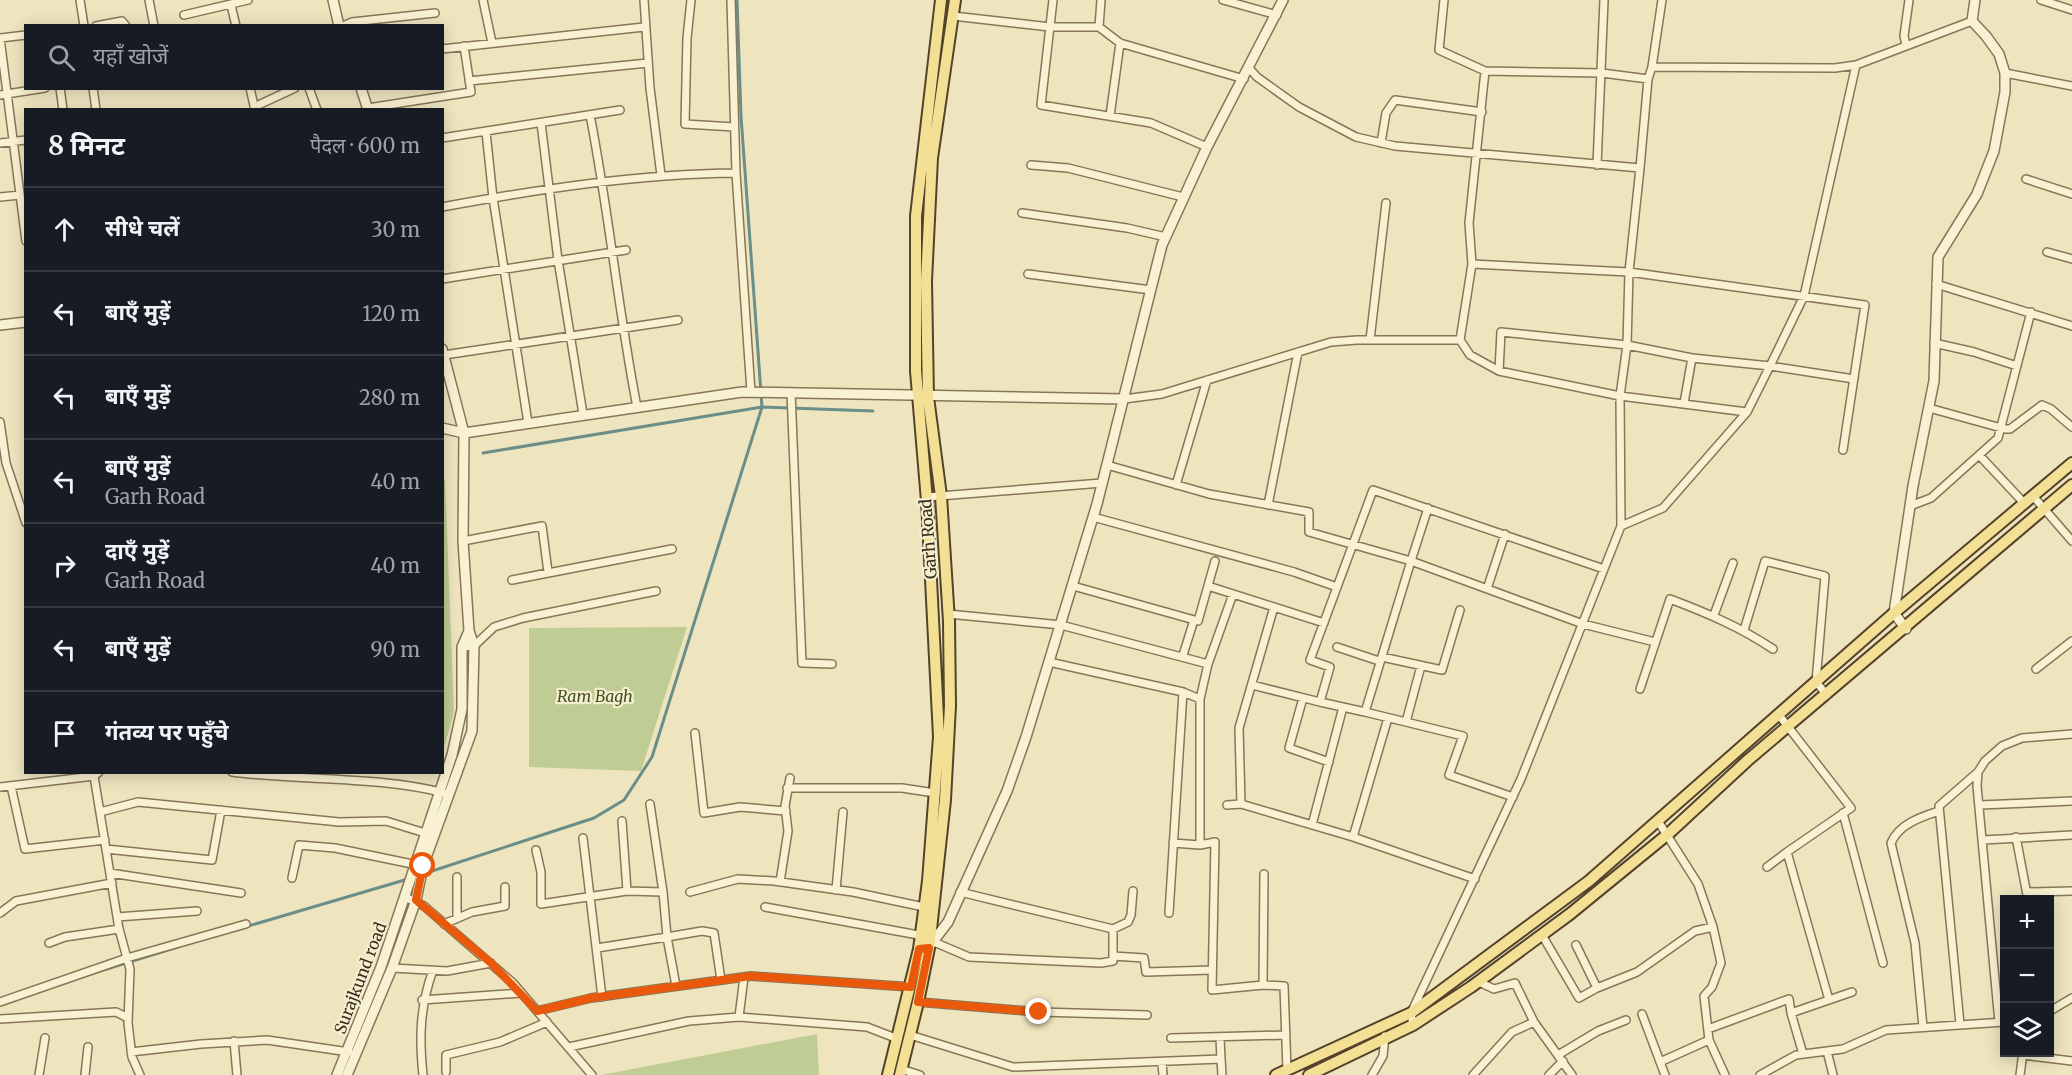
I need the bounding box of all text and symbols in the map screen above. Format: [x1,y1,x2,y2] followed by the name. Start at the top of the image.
[24,24,444,90] search box
[45,41,78,74] icon: search
[93,42,168,70] text: यहाँ खोजें
[48,129,125,162] text: 8 मिनट
[310,133,420,158] text: पैदल · 600 m
[48,213,81,246] icon: ahead
[105,214,180,242] text: सीधे चलें
[371,217,420,242] text: 30 m
[48,297,81,330] icon: left
[105,298,171,326] text: बाएँ मुड़ें
[362,301,420,326] text: 120 m
[48,381,81,414] icon: left
[105,382,171,410] text: बाएँ मुड़ें
[359,385,420,410] text: 280 m
[105,453,171,481] text: बाएँ मुड़ें
[48,465,81,498] icon: left
[370,469,420,494] text: 40 m
[105,484,205,509] text: Garh Road
[915,498,941,580] street label: Garh Road
[105,537,169,565] text: दाएँ मुड़ें
[48,549,81,582] icon: right
[370,553,420,578] text: 40 m
[105,568,205,593] text: Garh Road
[48,633,81,666] icon: left
[105,634,171,662] text: बाएँ मुड़ें
[370,637,420,662] text: 90 m
[557,686,633,706] park label: Ram Bagh
[48,717,81,750] icon: arrive
[105,718,229,746] text: गंतव्य पर पहुँचे
[409,852,435,878] route start
[2000,895,2054,1057] map controls
[2000,895,2054,949] button: +
[330,919,391,1037] street label: Surajkund road
[2000,949,2054,1003] button: −
[1025,998,1051,1024] route end
[2000,1003,2054,1057] button: layers

